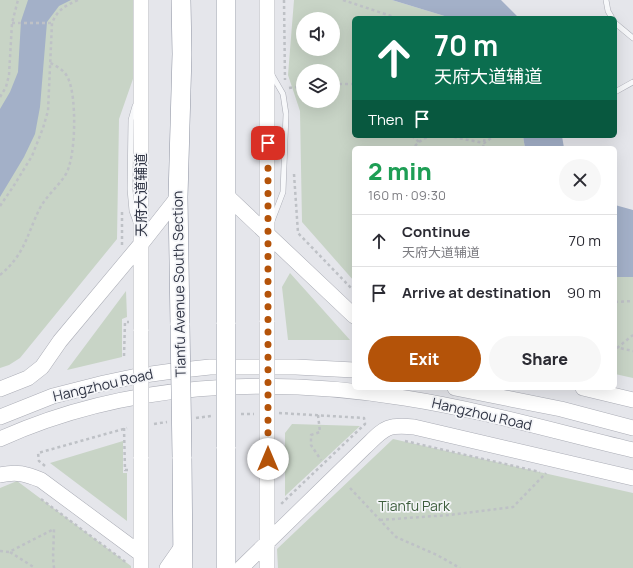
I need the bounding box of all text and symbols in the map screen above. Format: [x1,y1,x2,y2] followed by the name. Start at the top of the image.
[296,12,340,108] map controls
[296,12,340,56] button: sound
[434,26,498,64] text: 70 m
[368,32,420,84] icon: ahead
[296,64,340,108] button: layers
[434,64,542,88] text: 天府大道辅道
[411,108,433,130] icon: arrive
[368,109,403,130] text: Then
[251,126,285,160] pin
[257,132,279,154] icon: arrive
[131,153,150,237] street label: 天府大道辅道
[368,154,432,187] text: 2 min
[559,159,601,201] button: close
[368,186,446,204] text: 160 m · 09:30
[167,191,190,377] street label: Tianfu Avenue South Section
[402,221,470,242] text: Continue
[368,230,390,252] icon: ahead
[569,230,601,251] text: 70 m
[402,243,480,261] text: 天府大道辅道
[368,282,390,304] icon: arrive
[402,282,551,303] text: Arrive at destination
[567,282,601,303] text: 90 m
[368,336,481,382] button: Exit
[489,336,601,382] button: Share
[51,364,155,405] street label: Hangzhou Road
[430,393,534,434] street label: Hangzhou Road
[247,438,289,480] position arrow
[378,496,451,515] park label: Tianfu Park

